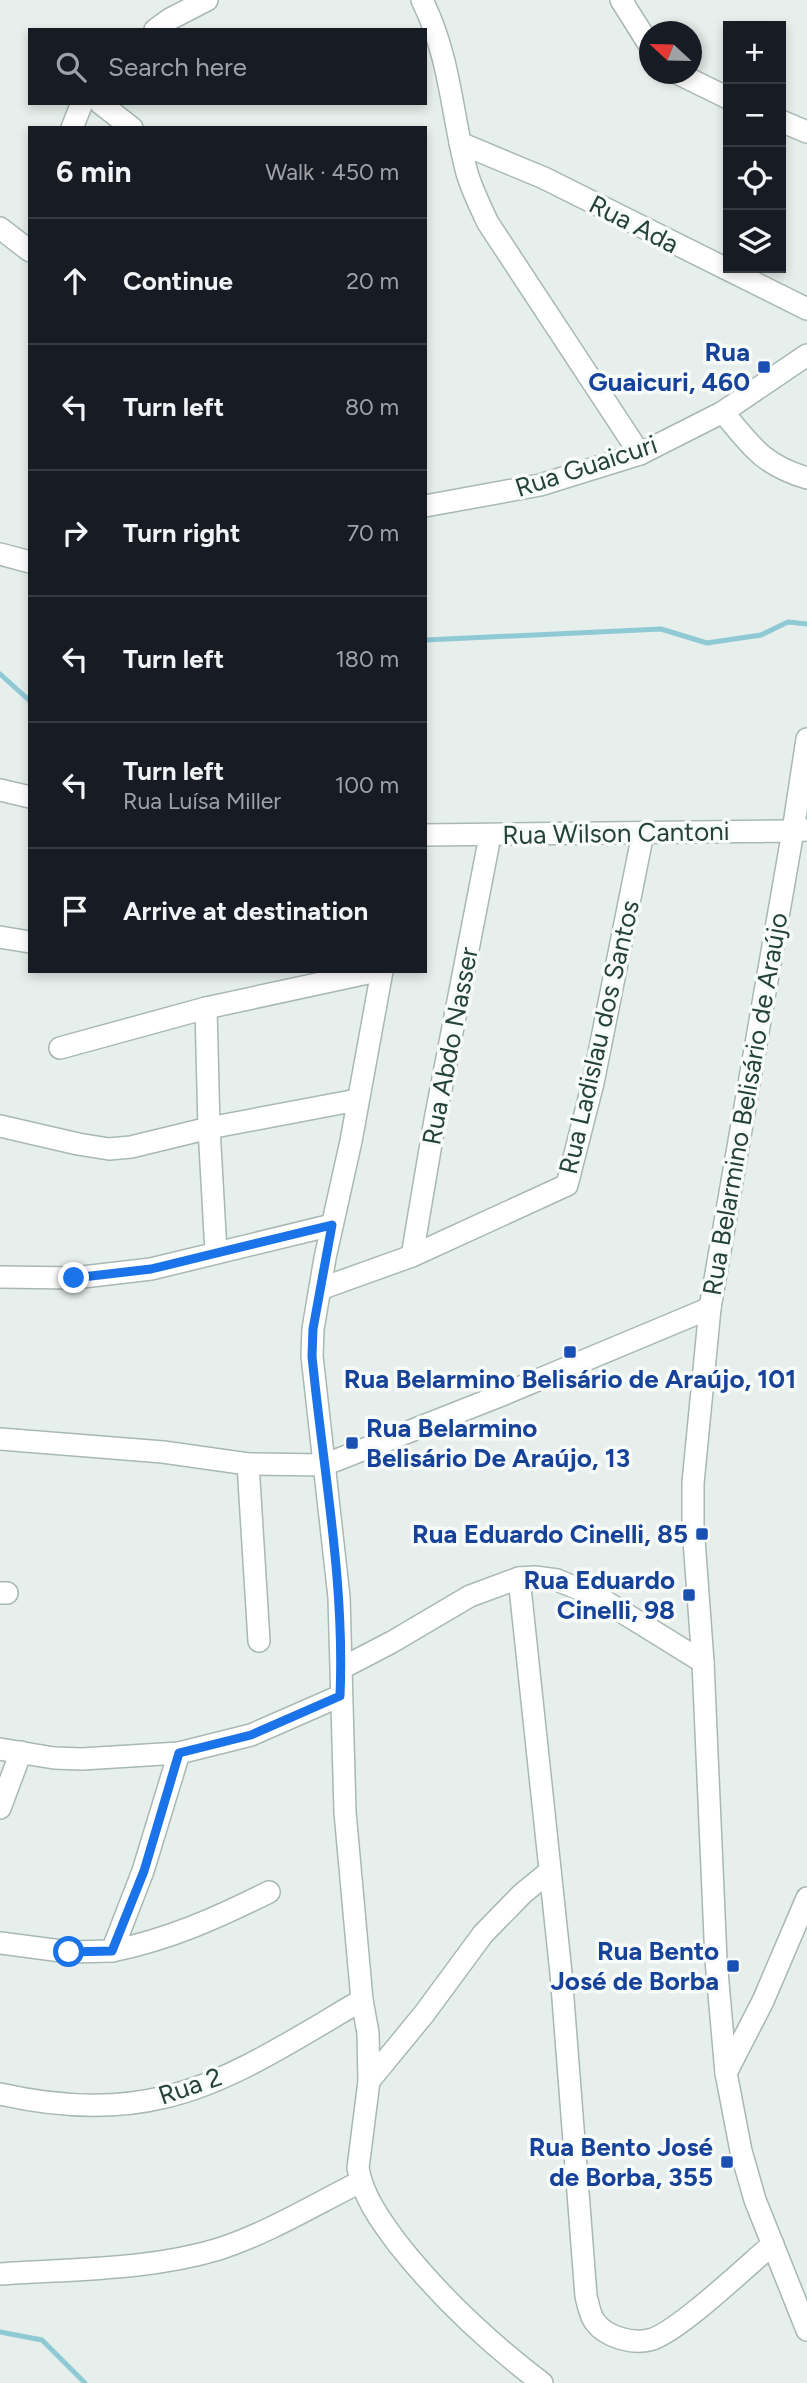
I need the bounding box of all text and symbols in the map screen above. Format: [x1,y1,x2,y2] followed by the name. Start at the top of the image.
[639,21,702,84] north arrow
[723,21,786,273] map controls
[723,21,786,84] button: +
[28,28,427,105] search box
[52,48,90,86] icon: search
[108,51,247,83] text: Search here
[723,84,786,147] button: −
[723,147,786,210] button: locate
[56,153,132,190] text: 6 min
[265,158,399,186] text: Walk · 450 m
[584,188,684,260] street label: Rua Ada
[723,210,786,273] button: layers
[56,262,94,300] icon: ahead
[123,265,233,297] text: Continue
[346,267,399,295] text: 20 m
[588,336,750,398] place label: Rua Guaicuri, 460
[756,359,772,375] marker: Rua Guaicuri, 460
[56,388,94,426] icon: left
[123,391,224,423] text: Turn left
[345,393,399,421] text: 80 m
[511,428,661,504] street label: Rua Guaicuri
[56,514,94,552] icon: right
[123,517,240,549] text: Turn right
[347,519,399,547] text: 70 m
[56,640,94,678] icon: left
[123,643,224,675] text: Turn left
[335,645,399,673] text: 180 m
[123,755,224,787] text: Turn left
[56,766,94,804] icon: left
[335,771,399,799] text: 100 m
[123,787,281,815] text: Rua Luísa Miller
[502,815,730,851] street label: Rua Wilson Cantoni
[56,892,94,930] icon: arrive
[123,895,368,927] text: Arrive at destination
[552,897,646,1177] street label: Rua Ladislau dos Santos
[696,910,794,1298] street label: Rua Belarmino Belisário de Araújo
[415,944,485,1148] street label: Rua Abdo Nasser
[58,1262,89,1293] route end
[562,1344,578,1360] marker: Rua Belarmino Belisário de Araújo, 101
[344,1363,796,1395] place label: Rua Belarmino Belisário de Araújo, 101
[366,1412,630,1474] place label: Rua Belarmino Belisário De Araújo, 13
[344,1435,360,1451] marker: Rua Belarmino Belisário De Araújo, 13
[412,1518,688,1550] place label: Rua Eduardo Cinelli, 85
[694,1526,710,1542] marker: Rua Eduardo Cinelli, 85
[524,1564,675,1626] place label: Rua Eduardo Cinelli, 98
[681,1587,697,1603] marker: Rua Eduardo Cinelli, 98
[550,1935,719,1997] place label: Rua Bento José de Borba
[53,1936,84,1967] route start
[725,1958,741,1974] marker: Rua Bento José de Borba
[154,2060,226,2112] street label: Rua 2
[529,2131,713,2193] place label: Rua Bento José de Borba, 355
[719,2154,735,2170] marker: Rua Bento José de Borba, 355

